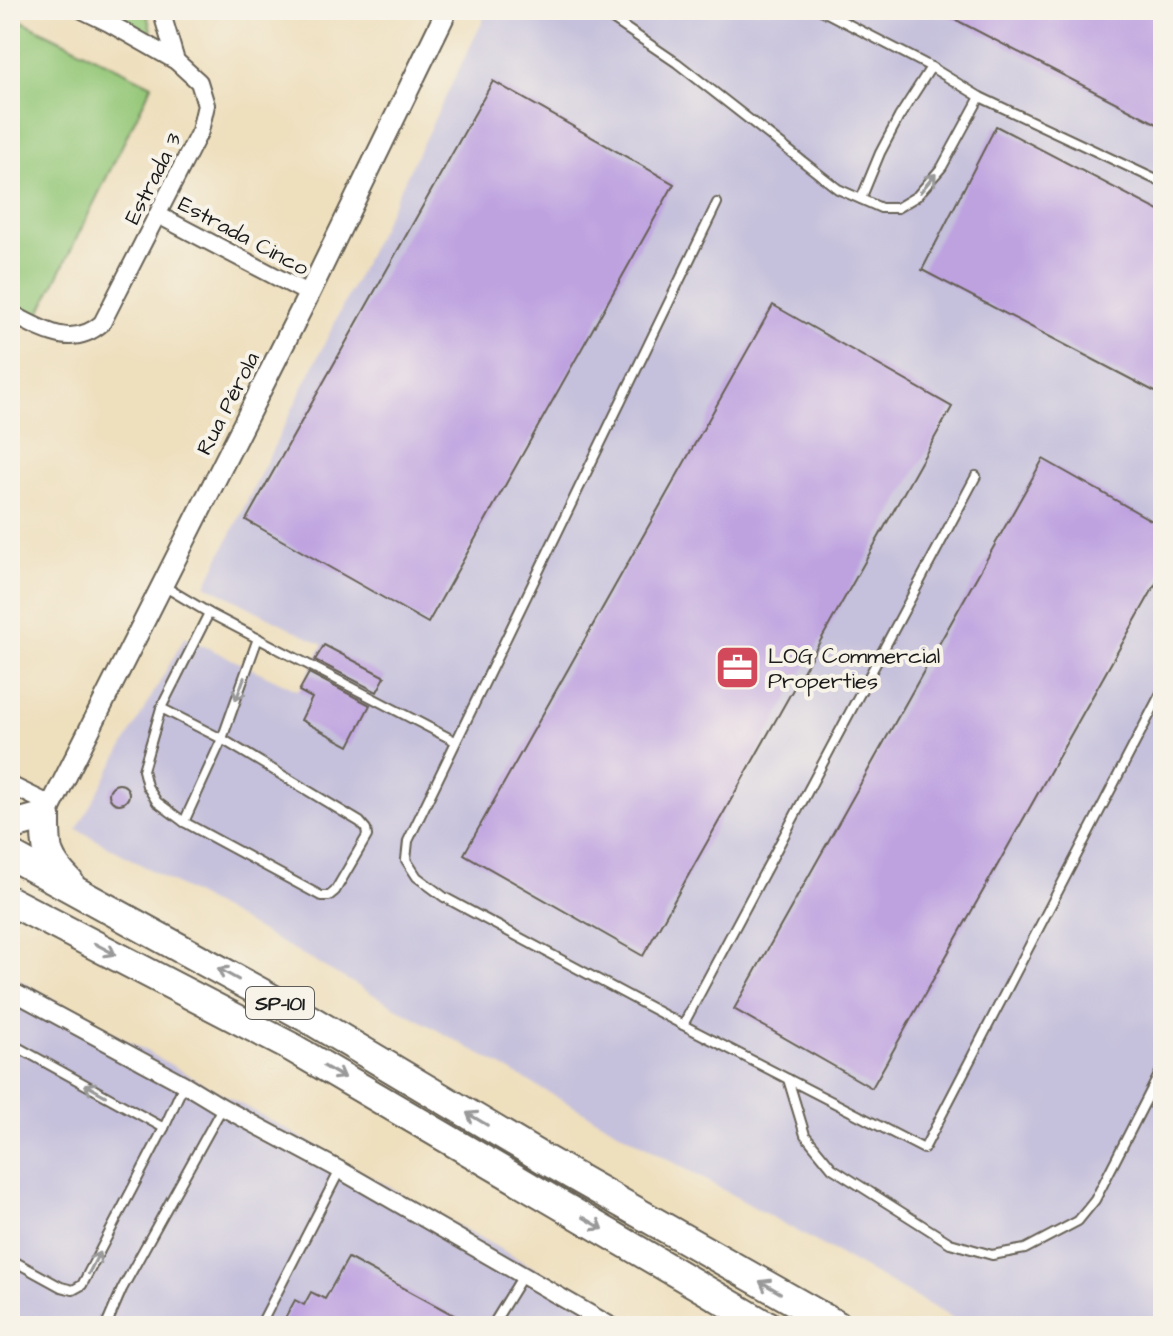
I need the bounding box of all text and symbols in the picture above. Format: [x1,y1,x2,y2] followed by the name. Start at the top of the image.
[117,128,190,230] street label: Estrada 3
[919,174,937,194] one-way arrow
[173,189,315,284] street label: Estrada Cinco
[189,347,268,461] street label: Rua Pérola
[768,641,940,697] place label: LOG Commercial Properties
[713,644,761,692] office icon: LOG Commercial Properties
[231,676,246,701] one-way arrow
[92,941,116,957] one-way arrow
[217,966,240,982] one-way arrow
[246,987,314,1019] road number: SP-101
[321,1065,345,1080] one-way arrow
[84,1082,108,1097] one-way arrow
[466,1111,489,1127] one-way arrow
[580,1216,604,1231] one-way arrow
[86,1251,102,1275] one-way arrow
[759,1279,782,1295] one-way arrow

